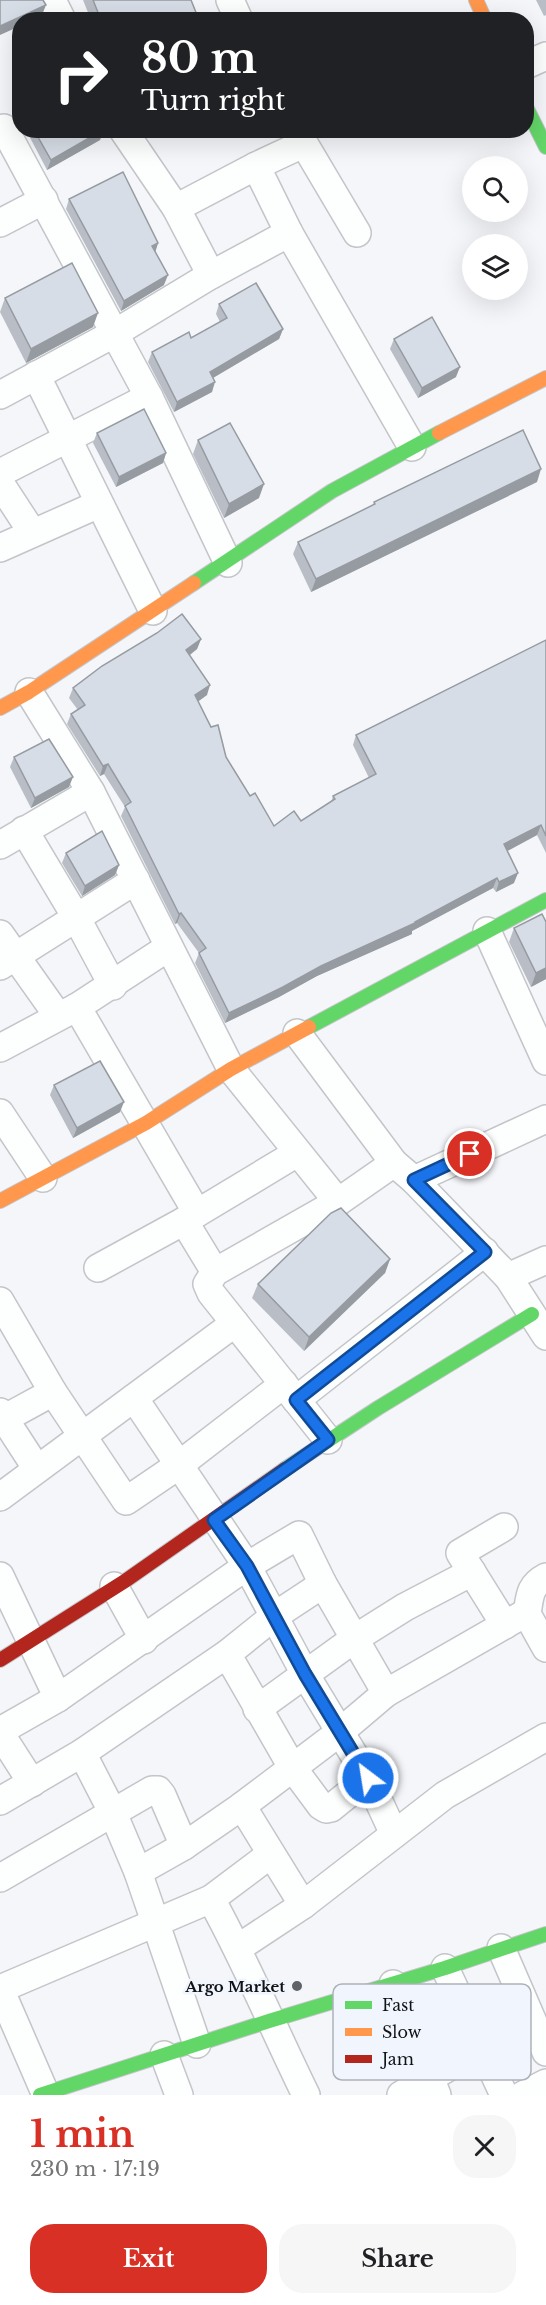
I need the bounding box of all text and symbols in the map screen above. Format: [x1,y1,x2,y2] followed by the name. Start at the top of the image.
[141,32,257,84] text: 80 m
[42,36,120,114] icon: right
[141,84,285,117] text: Turn right
[462,156,528,300] map controls
[462,156,528,222] button: search
[462,234,528,300] button: layers
[444,1128,495,1179] pin
[453,1137,486,1170] icon: arrive
[336,1746,400,1810] position arrow
[184,1977,285,1996] place label: Argo Market
[290,1979,304,1993] marker: Argo Market
[333,1984,531,2080] legend
[382,1995,414,2015] text: Fast
[382,2022,422,2042] text: Slow
[380,2049,414,2069] text: Jam
[30,2112,134,2157] text: 1 min
[453,2115,516,2178] button: close
[30,2157,160,2181] text: 230 m · 17:19
[30,2224,267,2293] button: Exit
[279,2224,516,2293] button: Share

